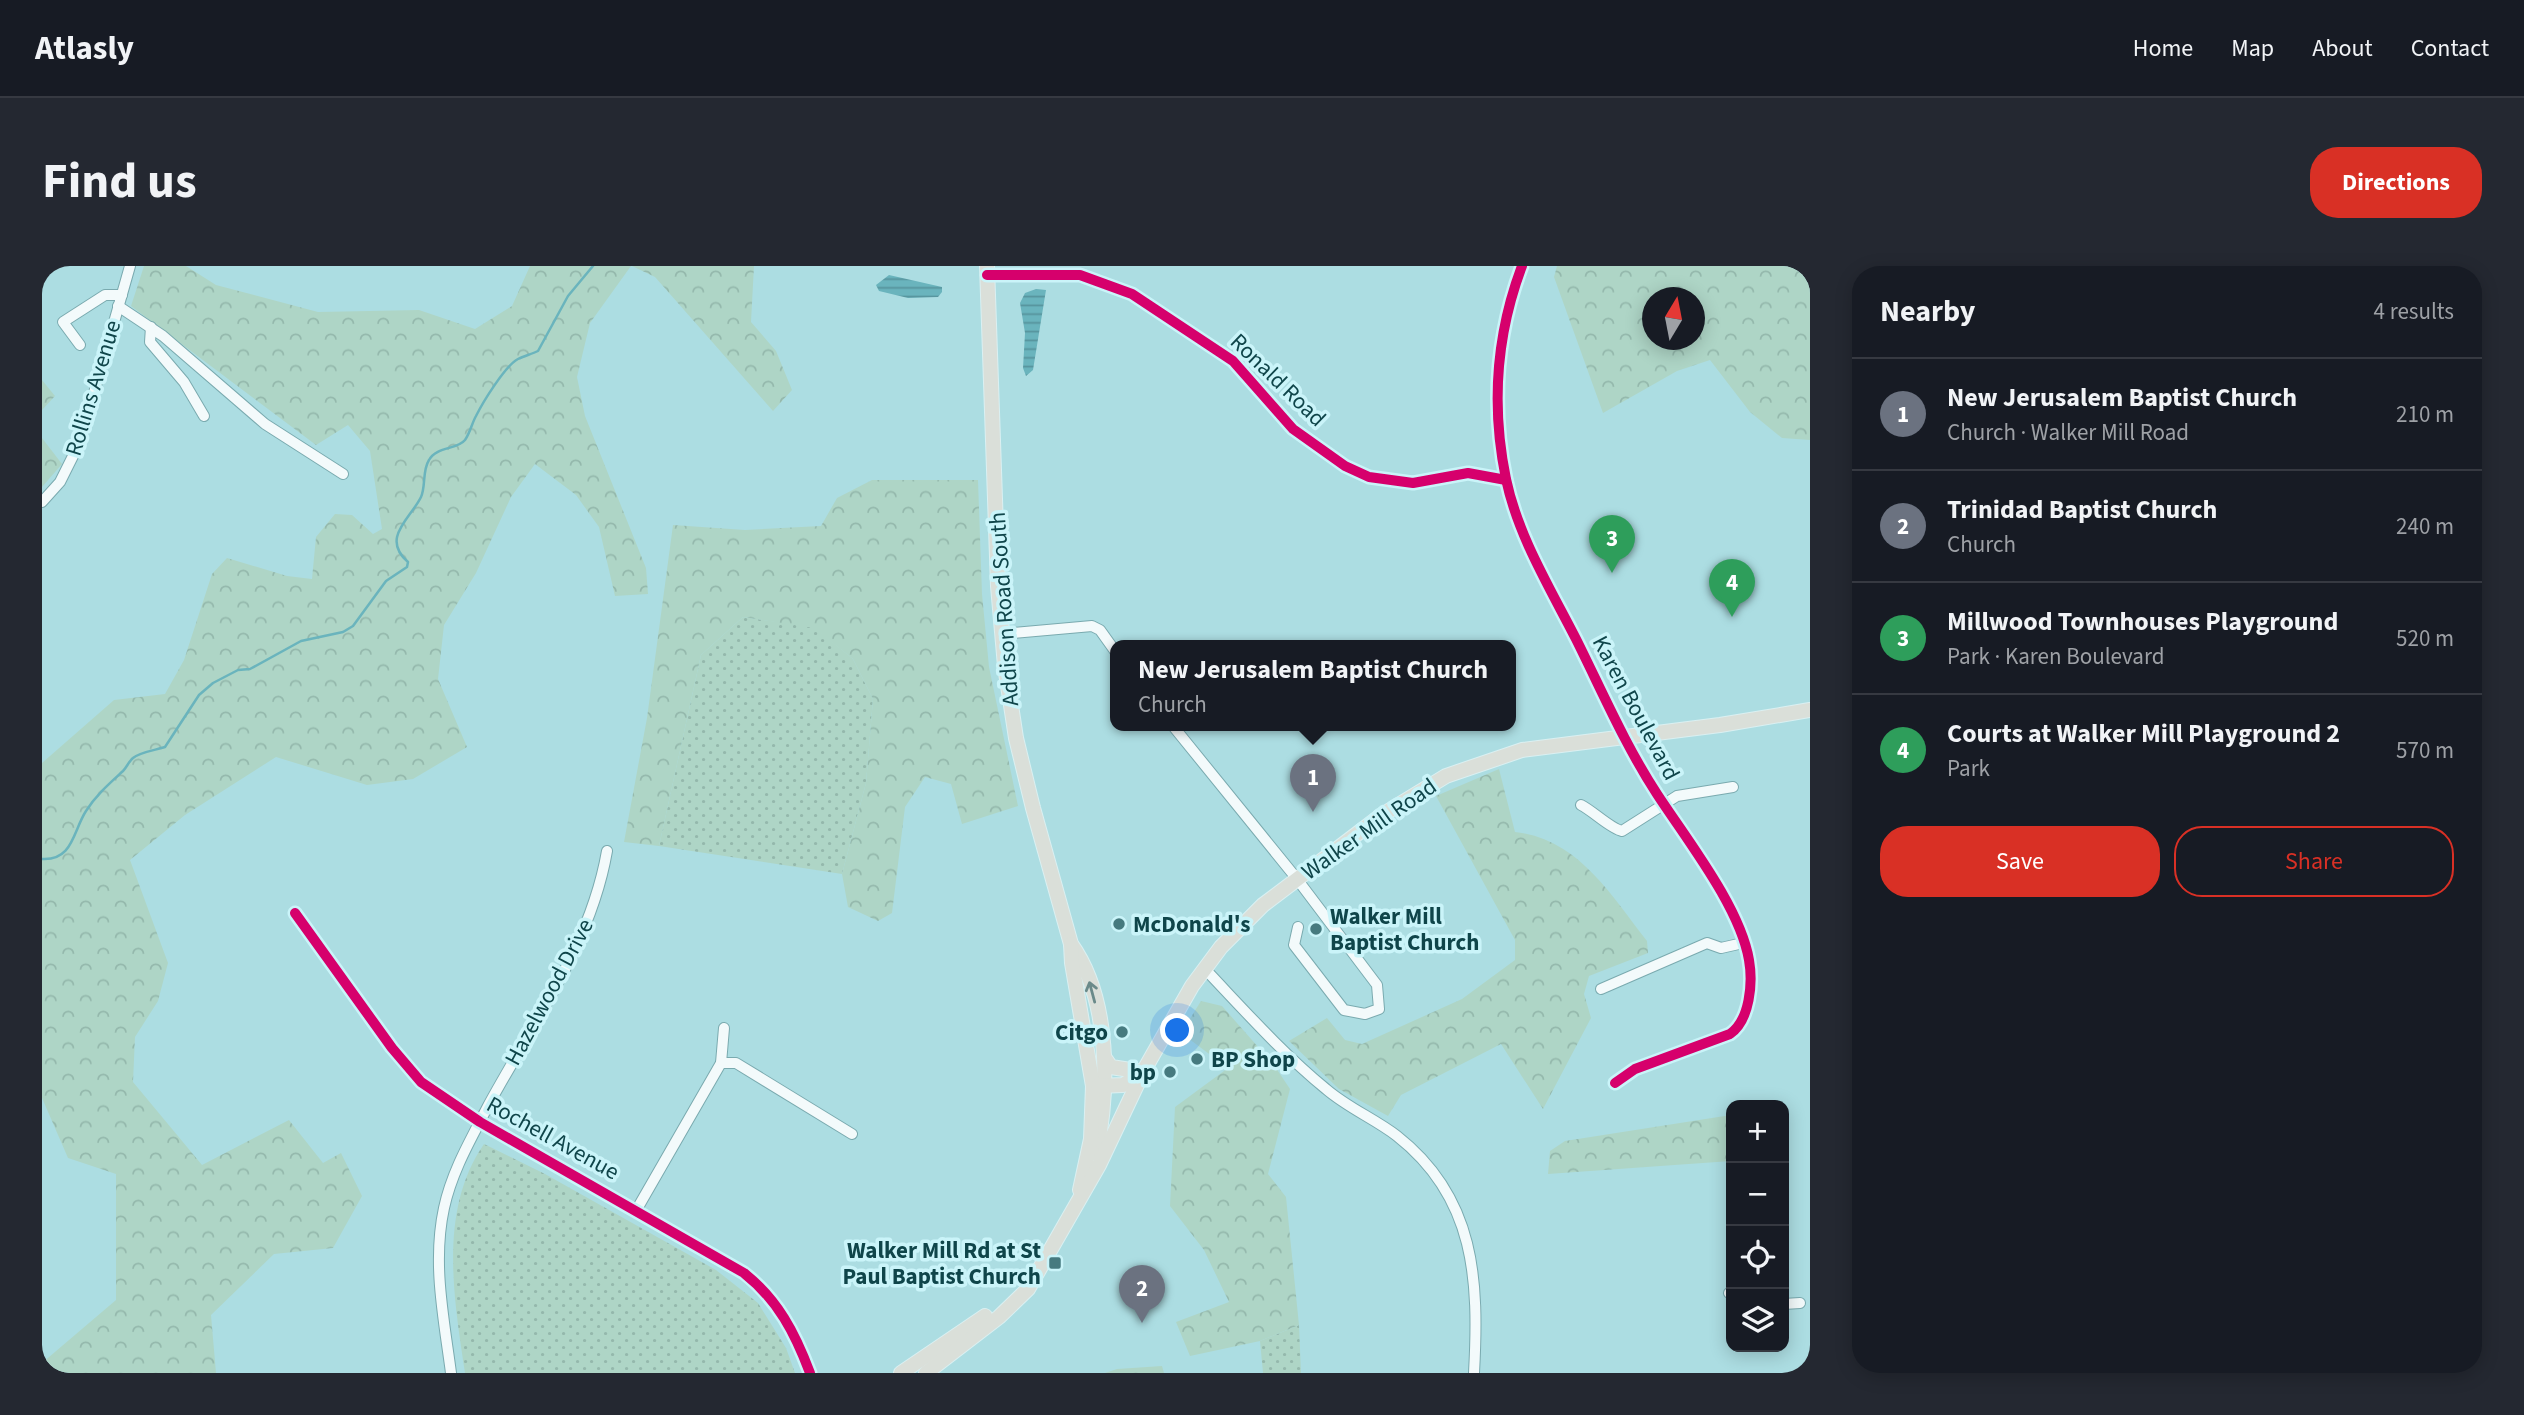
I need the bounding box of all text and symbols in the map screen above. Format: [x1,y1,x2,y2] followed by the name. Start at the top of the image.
[35,25,134,72] text: Atlasly
[2133,31,2193,66] text: Home
[2231,31,2274,66] text: Map
[2312,31,2373,66] text: About
[2411,31,2489,66] text: Contact
[42,147,197,217] text: Find us
[2310,147,2482,218] button: Directions
[1642,287,1705,350] north arrow
[1880,290,1975,333] text: Nearby
[2374,295,2454,328] text: 4 results
[57,316,129,460] street label: Rollins Avenue
[1223,326,1333,434] street label: Ronald Road
[1947,379,2297,416] text: New Jerusalem Baptist Church
[1897,398,1909,431] text: 1
[2396,398,2454,431] text: 210 m
[1947,416,2189,449] text: Church · Walker Mill Road
[1947,491,2217,528] text: Trinidad Baptist Church
[1897,510,1909,543] text: 2
[2396,510,2454,543] text: 240 m
[981,511,1027,707] street label: Addison Road South
[1589,515,1635,573] pin: 3
[1947,528,2016,561] text: Church
[1709,559,1755,617] pin: 4
[1947,603,2338,640] text: Millwood Townhouses Playground
[1897,622,1909,655] text: 3
[2396,622,2454,655] text: 520 m
[1584,630,1688,786] street label: Karen Boulevard
[1110,640,1516,731] popup
[1947,640,2164,673] text: Park · Karen Boulevard
[1138,651,1488,688] text: New Jerusalem Baptist Church
[1138,688,1207,721] text: Church
[1947,715,2340,752] text: Courts at Walker Mill Playground 2
[1897,734,1909,767] text: 4
[2396,734,2454,767] text: 570 m
[1947,752,1990,785] text: Park
[1290,754,1336,812] pin: 1
[1295,770,1443,888] street label: Walker Mill Road
[1880,826,2160,897] button: Save
[2174,826,2454,897] button: Share
[1330,900,1479,959] place label: Walker Mill Baptist Church
[1133,908,1250,941] place label: McDonald's
[496,913,602,1071] street label: Hazelwood Drive
[1111,916,1127,932] marker: McDonald's
[1308,921,1324,937] marker: Walker Mill Baptist Church
[1084,981,1097,1003] one-way arrow
[1160,1013,1194,1047] your location
[1055,1016,1108,1049] place label: Citgo
[1114,1024,1130,1040] marker: Citgo
[1211,1043,1295,1076] place label: BP Shop
[1189,1051,1205,1067] marker: BP Shop
[1130,1056,1156,1089] place label: bp
[1162,1064,1178,1080] marker: bp
[481,1088,625,1188] street label: Rochell Avenue
[1726,1100,1789,1352] map controls
[1726,1100,1789,1163] button: +
[1726,1163,1789,1226] button: −
[1726,1226,1789,1289] button: locate
[842,1234,1041,1293] place label: Walker Mill Rd at St Paul Baptist Church
[1047,1255,1063,1271] marker: Walker Mill Rd at St Paul Baptist Church
[1119,1265,1165,1323] pin: 2
[1726,1289,1789,1352] button: layers

